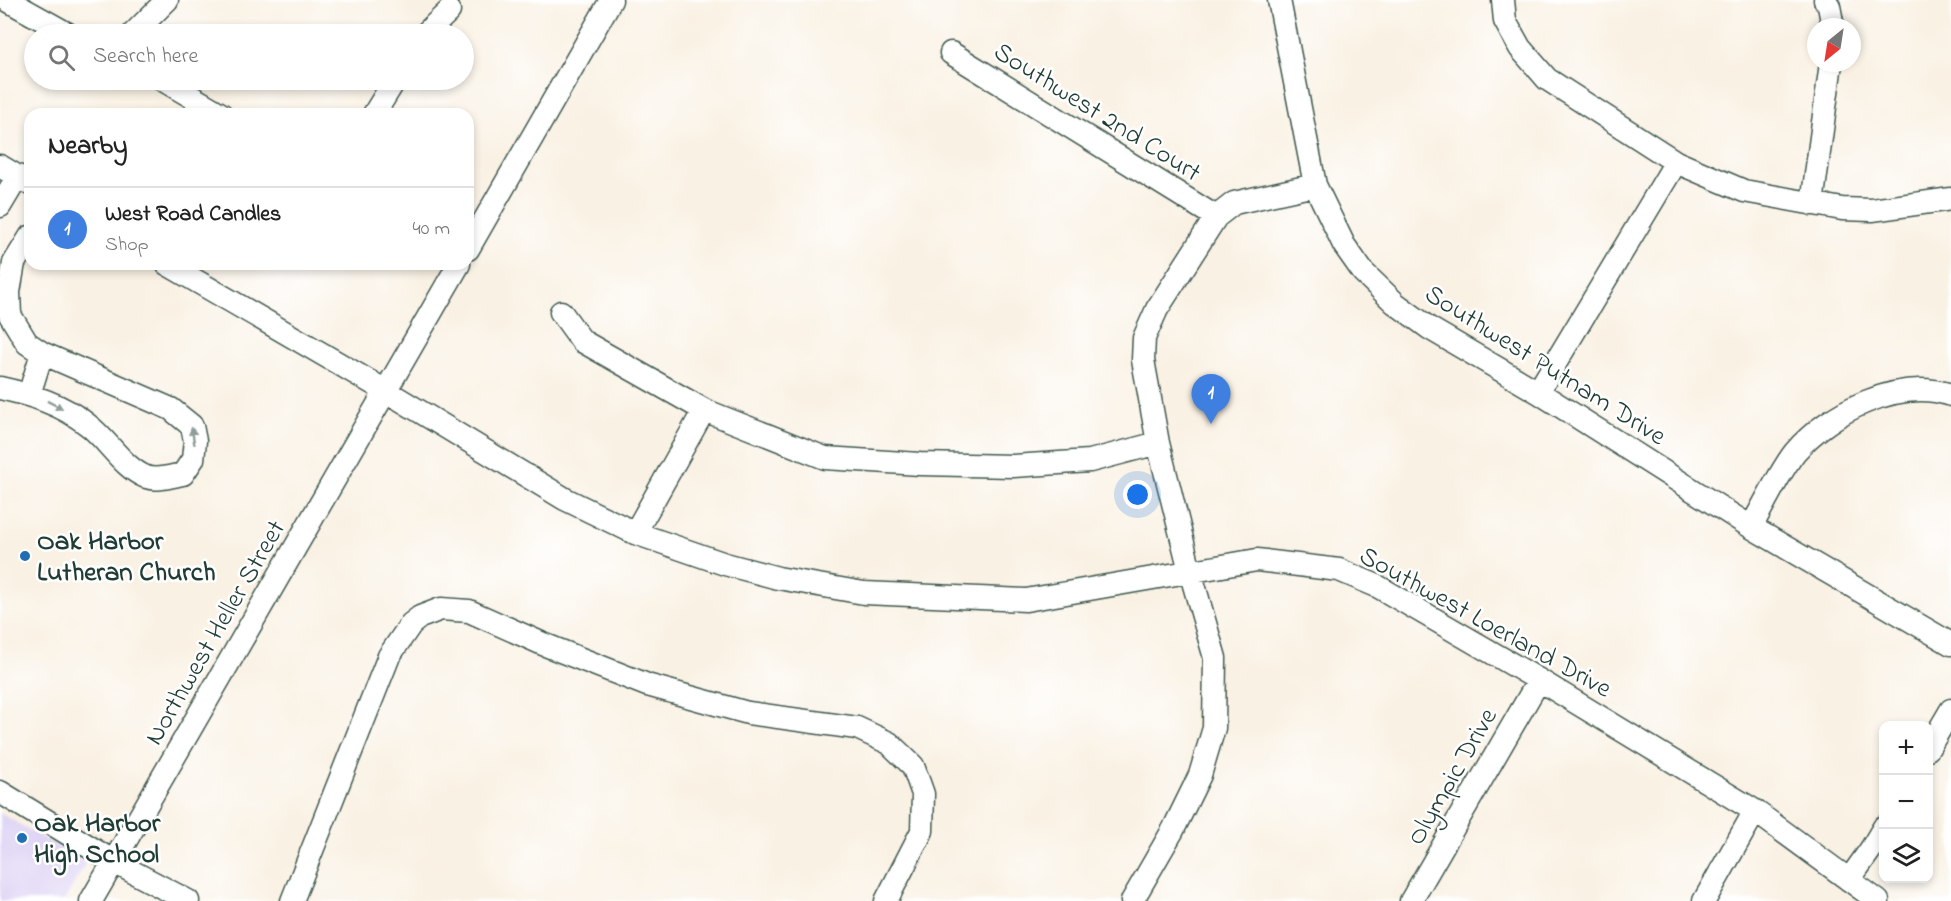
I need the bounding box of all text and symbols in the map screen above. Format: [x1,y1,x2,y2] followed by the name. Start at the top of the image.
[1807,18,1861,72] north arrow
[24,24,474,90] search box
[985,33,1208,193] street label: Southwest 2nd Court
[45,41,78,74] icon: search
[93,41,198,73] text: Search here
[48,128,127,166] text: Nearby
[105,199,281,231] text: West Road Candles
[64,215,71,244] text: 1
[413,215,450,244] text: 40 m
[105,231,149,260] text: Shop
[1416,276,1674,457] street label: Southwest Putnam Drive
[1192,374,1230,424] pin: 1
[47,401,64,410] one-way arrow
[188,426,197,445] one-way arrow
[1123,480,1152,509] your location
[136,514,297,753] street label: Northwest Heller Street
[37,523,216,593] place label: Oak Harbor Lutheran Church
[1351,537,1619,709] street label: Southwest Loerland Drive
[18,549,32,563] marker: Oak Harbor Lutheran Church
[1398,701,1509,853] street label: Olympic Drive
[1879,721,1933,883] map controls
[1879,721,1933,775] button: +
[1879,775,1933,829] button: −
[34,805,161,876] place label: Oak Harbor High School
[1879,829,1933,883] button: layers
[15,831,29,845] marker: Oak Harbor High School

